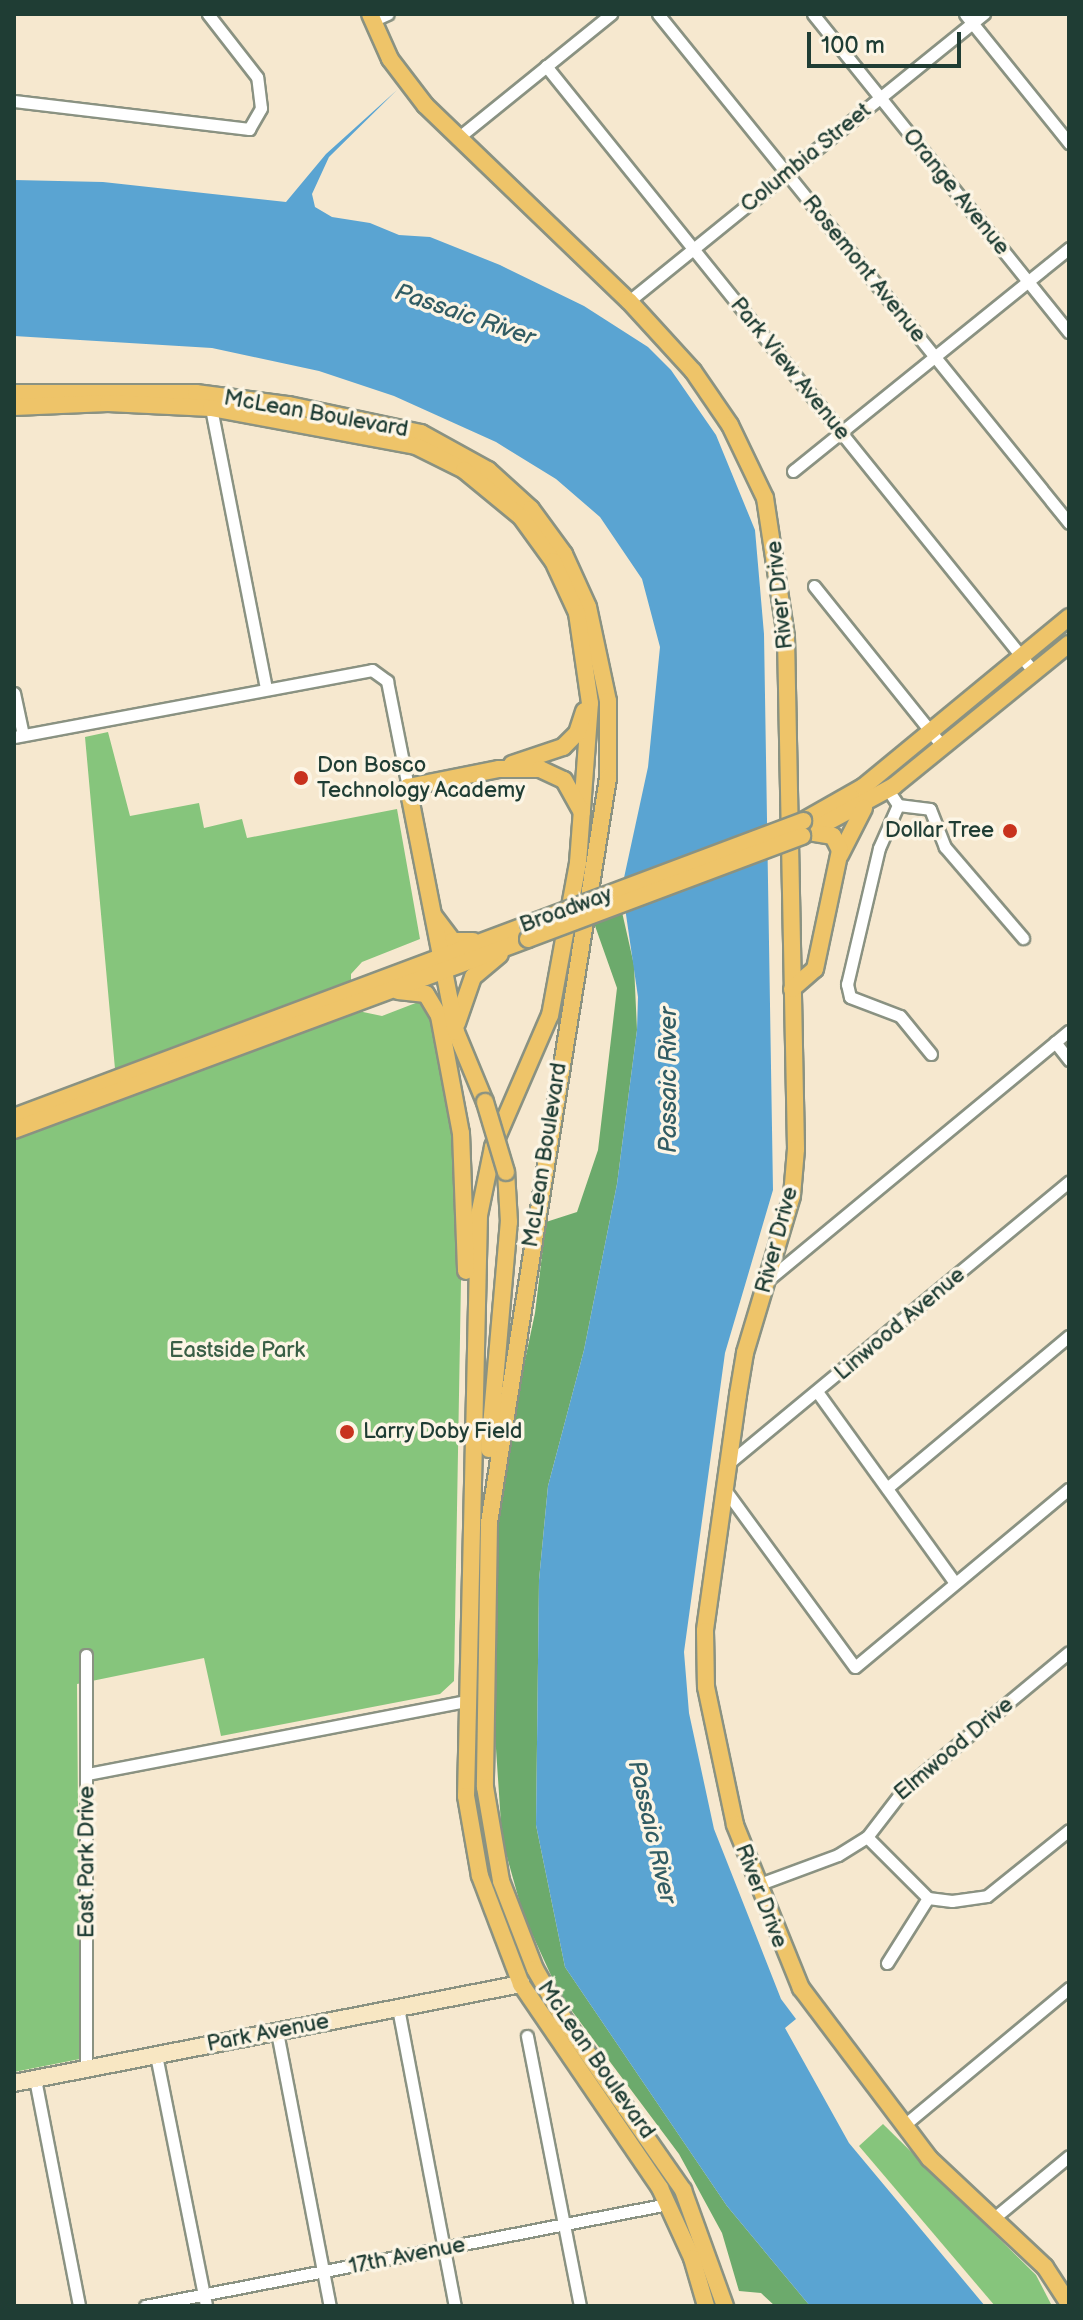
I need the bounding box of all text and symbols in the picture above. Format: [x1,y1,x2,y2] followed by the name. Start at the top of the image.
[811,16,965,66] scale bar
[821,31,885,60] text: 100 m
[736,97,876,219] street label: Columbia Street
[897,124,1015,260] street label: Orange Avenue
[797,190,931,348] street label: Rosemont Avenue
[391,278,539,352] water label: Passaic River
[724,292,856,446] street label: Park View Avenue
[222,385,410,443] street label: McLean Boulevard
[761,539,799,651] street label: River Drive
[317,752,527,804] place label: Don Bosco Technology Academy
[292,769,310,787] marker: Don Bosco Technology Academy
[884,818,994,844] place label: Dollar Tree
[1001,822,1019,840] marker: Dollar Tree
[516,881,616,939] street label: Broadway
[655,1007,683,1153] water label: Passaic River
[517,1061,573,1249] street label: McLean Boulevard
[750,1184,804,1296] street label: River Drive
[829,1262,971,1386] street label: Linwood Avenue
[169,1338,305,1364] park label: Eastside Park
[363,1419,525,1445] place label: Larry Doby Field
[338,1423,356,1441] marker: Larry Doby Field
[889,1692,1019,1806] street label: Elmwood Drive
[622,1758,682,1906] water label: Passaic River
[74,1786,100,1938] street label: East Park Drive
[729,1840,793,1952] street label: River Drive
[532,1976,660,2144] street label: McLean Boulevard
[205,2008,331,2058] street label: Park Avenue
[347,2232,467,2280] street label: 17th Avenue

